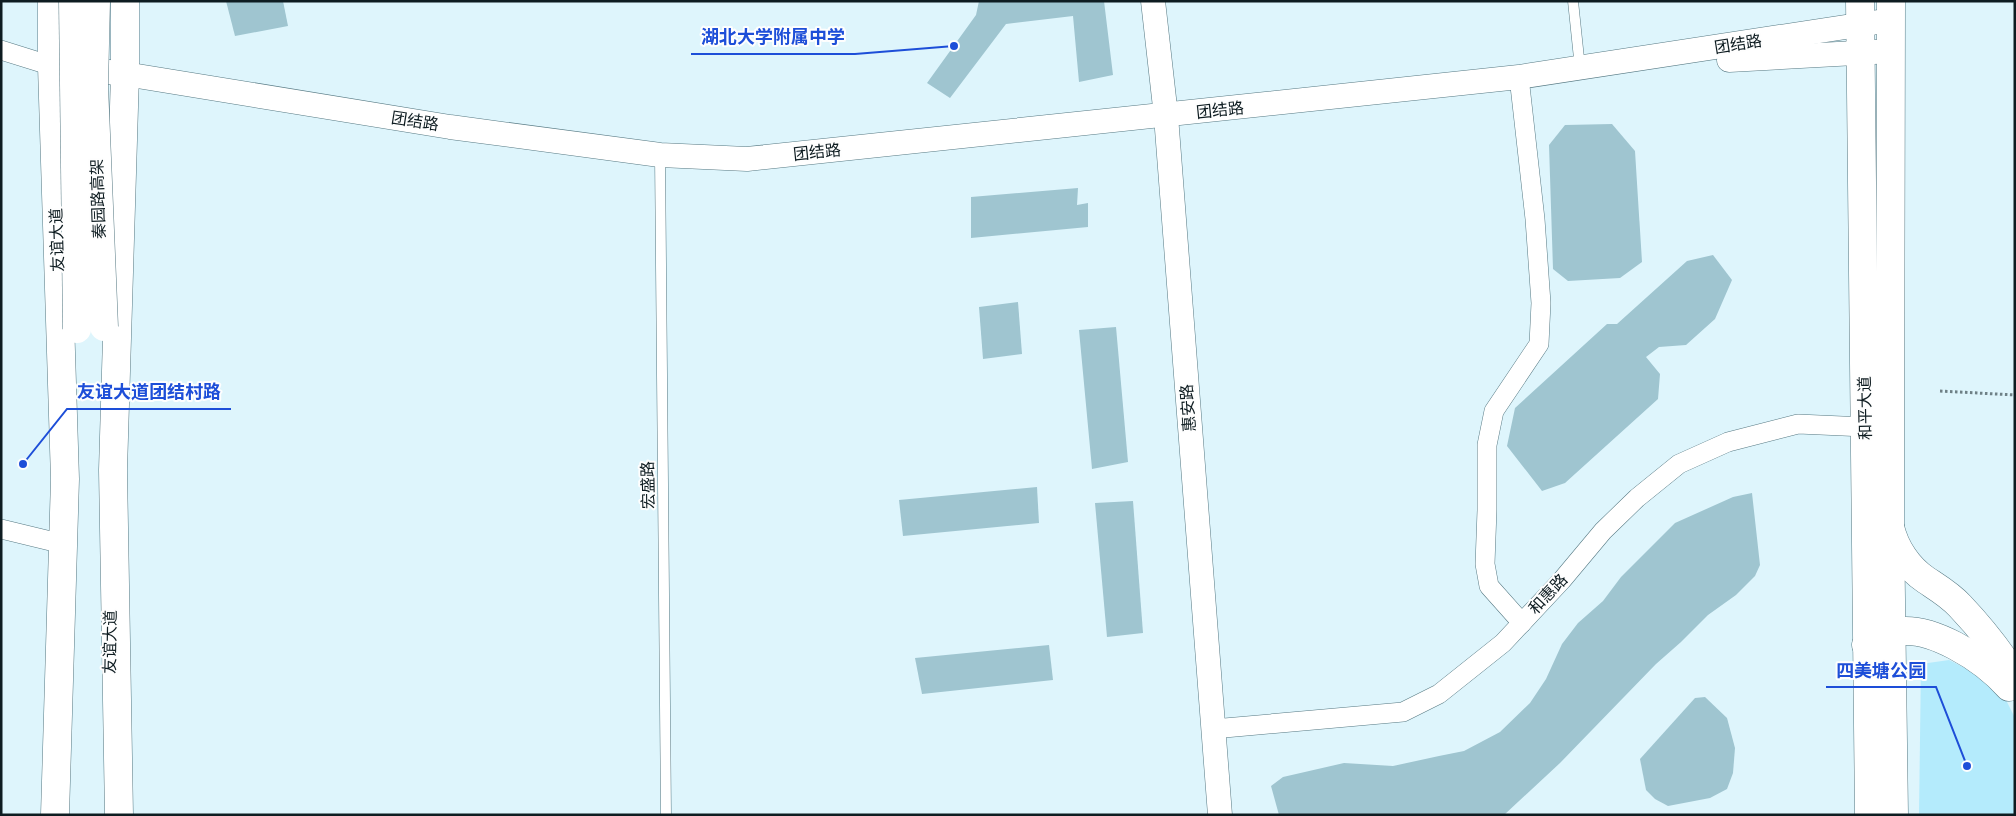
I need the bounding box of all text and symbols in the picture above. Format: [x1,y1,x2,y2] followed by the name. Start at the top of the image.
[691,21,855,54] callout: 湖北大学附属中学
[701,26,845,48] text: 湖北大学附属中学
[1713,31,1763,57] street label: 团结路
[1195,98,1245,122] street label: 团结路
[390,108,440,134] street label: 团结路
[792,140,842,164] street label: 团结路
[87,159,109,239] street label: 秦园路高架
[46,208,68,272] street label: 友谊大道
[67,376,231,409] callout: 友谊大道团结村路
[1855,376,1875,440] street label: 和平大道
[77,381,221,403] text: 友谊大道团结村路
[1177,383,1199,433] street label: 惠安路
[638,461,658,509] street label: 宏盛路
[1525,570,1571,618] street label: 和惠路
[100,610,120,674] street label: 友谊大道
[1826,654,1936,687] callout: 四美塘公园
[1836,660,1926,682] text: 四美塘公园

